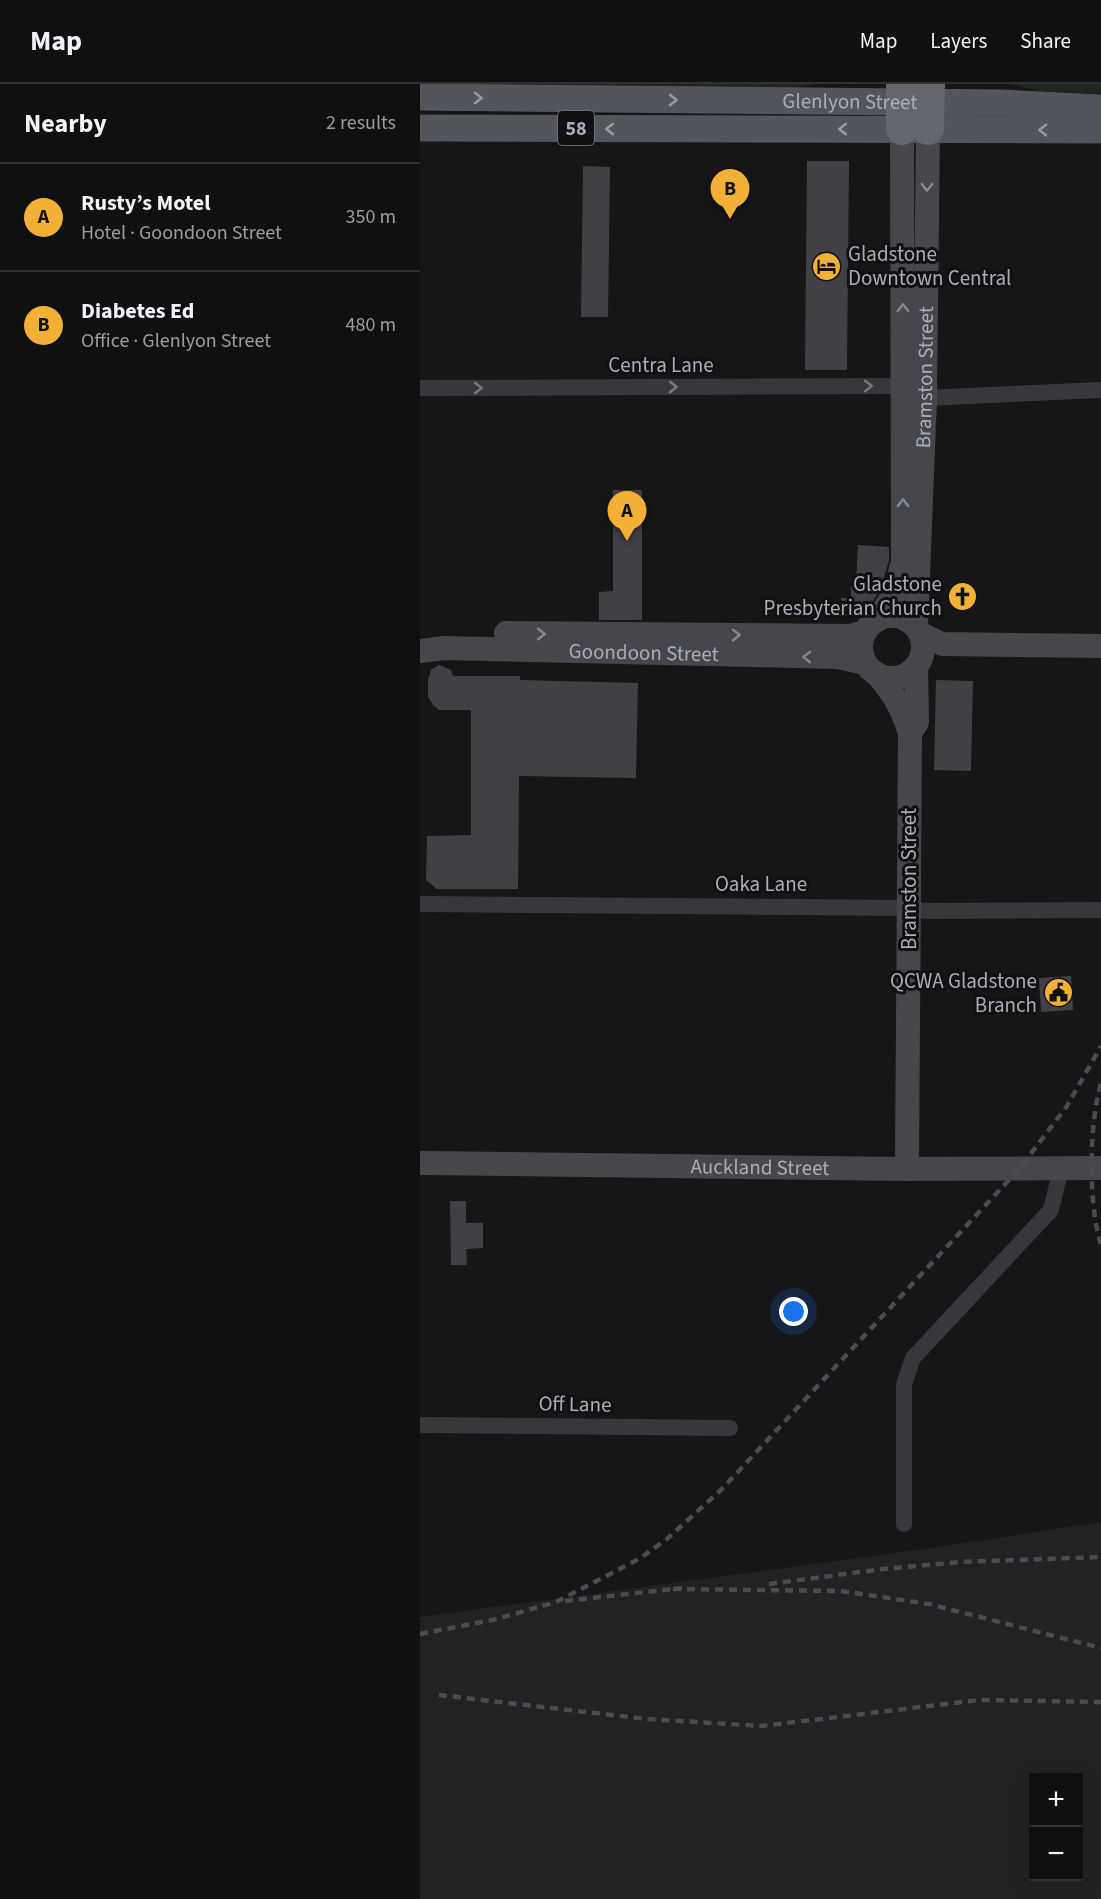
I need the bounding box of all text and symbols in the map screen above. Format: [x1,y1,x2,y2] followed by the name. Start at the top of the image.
[30,21,82,61] text: Map
[860,26,897,56] text: Map
[930,26,987,56] text: Layers
[1020,26,1071,56] text: Share
[782,86,918,117] street label: Glenlyon Street
[474,92,483,104] one-way arrow
[669,94,678,107] one-way arrow
[24,105,107,142] text: Nearby
[326,109,396,137] text: 2 results
[558,111,594,145] road number: 58
[605,122,614,135] one-way arrow
[839,123,848,135] one-way arrow
[1038,123,1047,136] one-way arrow
[710,170,750,219] pin: B
[921,183,933,192] one-way arrow
[81,187,211,219] text: Rusty’s Motel
[38,203,49,231] text: A
[346,203,396,231] text: 350 m
[81,219,282,247] text: Hotel · Goondoon Street
[848,239,1011,293] place label: Gladstone Downtown Central
[811,250,843,282] hotel icon: Gladstone Downtown Central
[81,295,194,327] text: Diabetes Ed
[897,304,909,313] one-way arrow
[908,306,941,449] street label: Bramston Street
[37,311,50,339] text: B
[346,311,396,339] text: 480 m
[81,327,271,355] text: Office · Glenlyon Street
[608,350,714,380] street label: Centra Lane
[864,380,873,392] one-way arrow
[669,381,678,393] one-way arrow
[474,382,483,394] one-way arrow
[608,492,646,541] pin: A
[897,499,909,508] one-way arrow
[764,569,942,623] place label: Gladstone Presbyterian Church
[947,580,979,612] church icon: Gladstone Presbyterian Church
[537,628,546,640] one-way arrow
[732,629,741,641] one-way arrow
[568,636,719,669] street label: Goondoon Street
[802,650,811,663] one-way arrow
[894,808,924,950] street label: Bramston Street
[715,869,807,899] street label: Oaka Lane
[890,966,1037,1020] place label: QCWA Gladstone Branch
[1042,977,1074,1009] public building icon: QCWA Gladstone Branch
[690,1151,829,1183] street label: Auckland Street
[779,1297,808,1326] your location
[538,1388,612,1420] street label: Off Lane
[1029,1773,1083,1881] map controls
[1029,1773,1083,1827] button: +
[1029,1827,1083,1881] button: −

